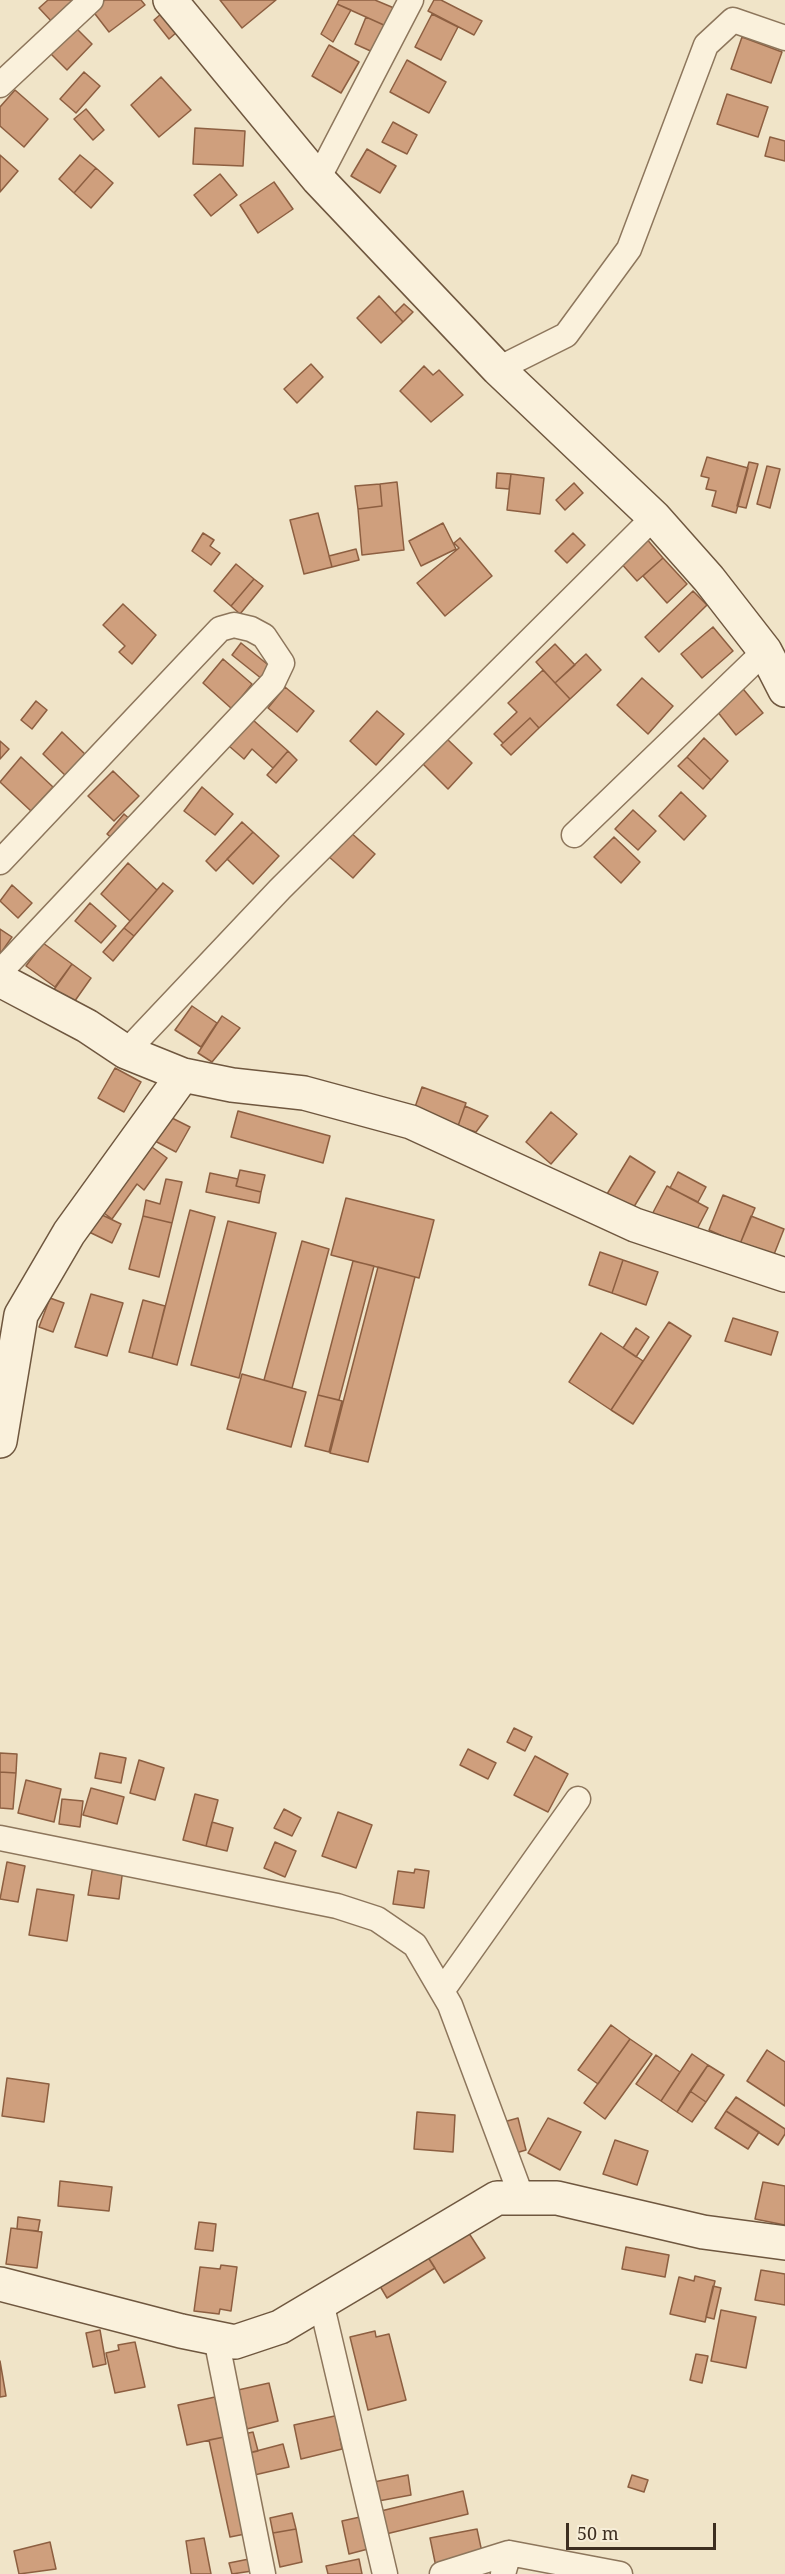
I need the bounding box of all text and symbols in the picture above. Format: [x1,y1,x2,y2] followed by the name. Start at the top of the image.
[569,2511,719,2549] scale bar
[577,2521,619,2545] text: 50 m

